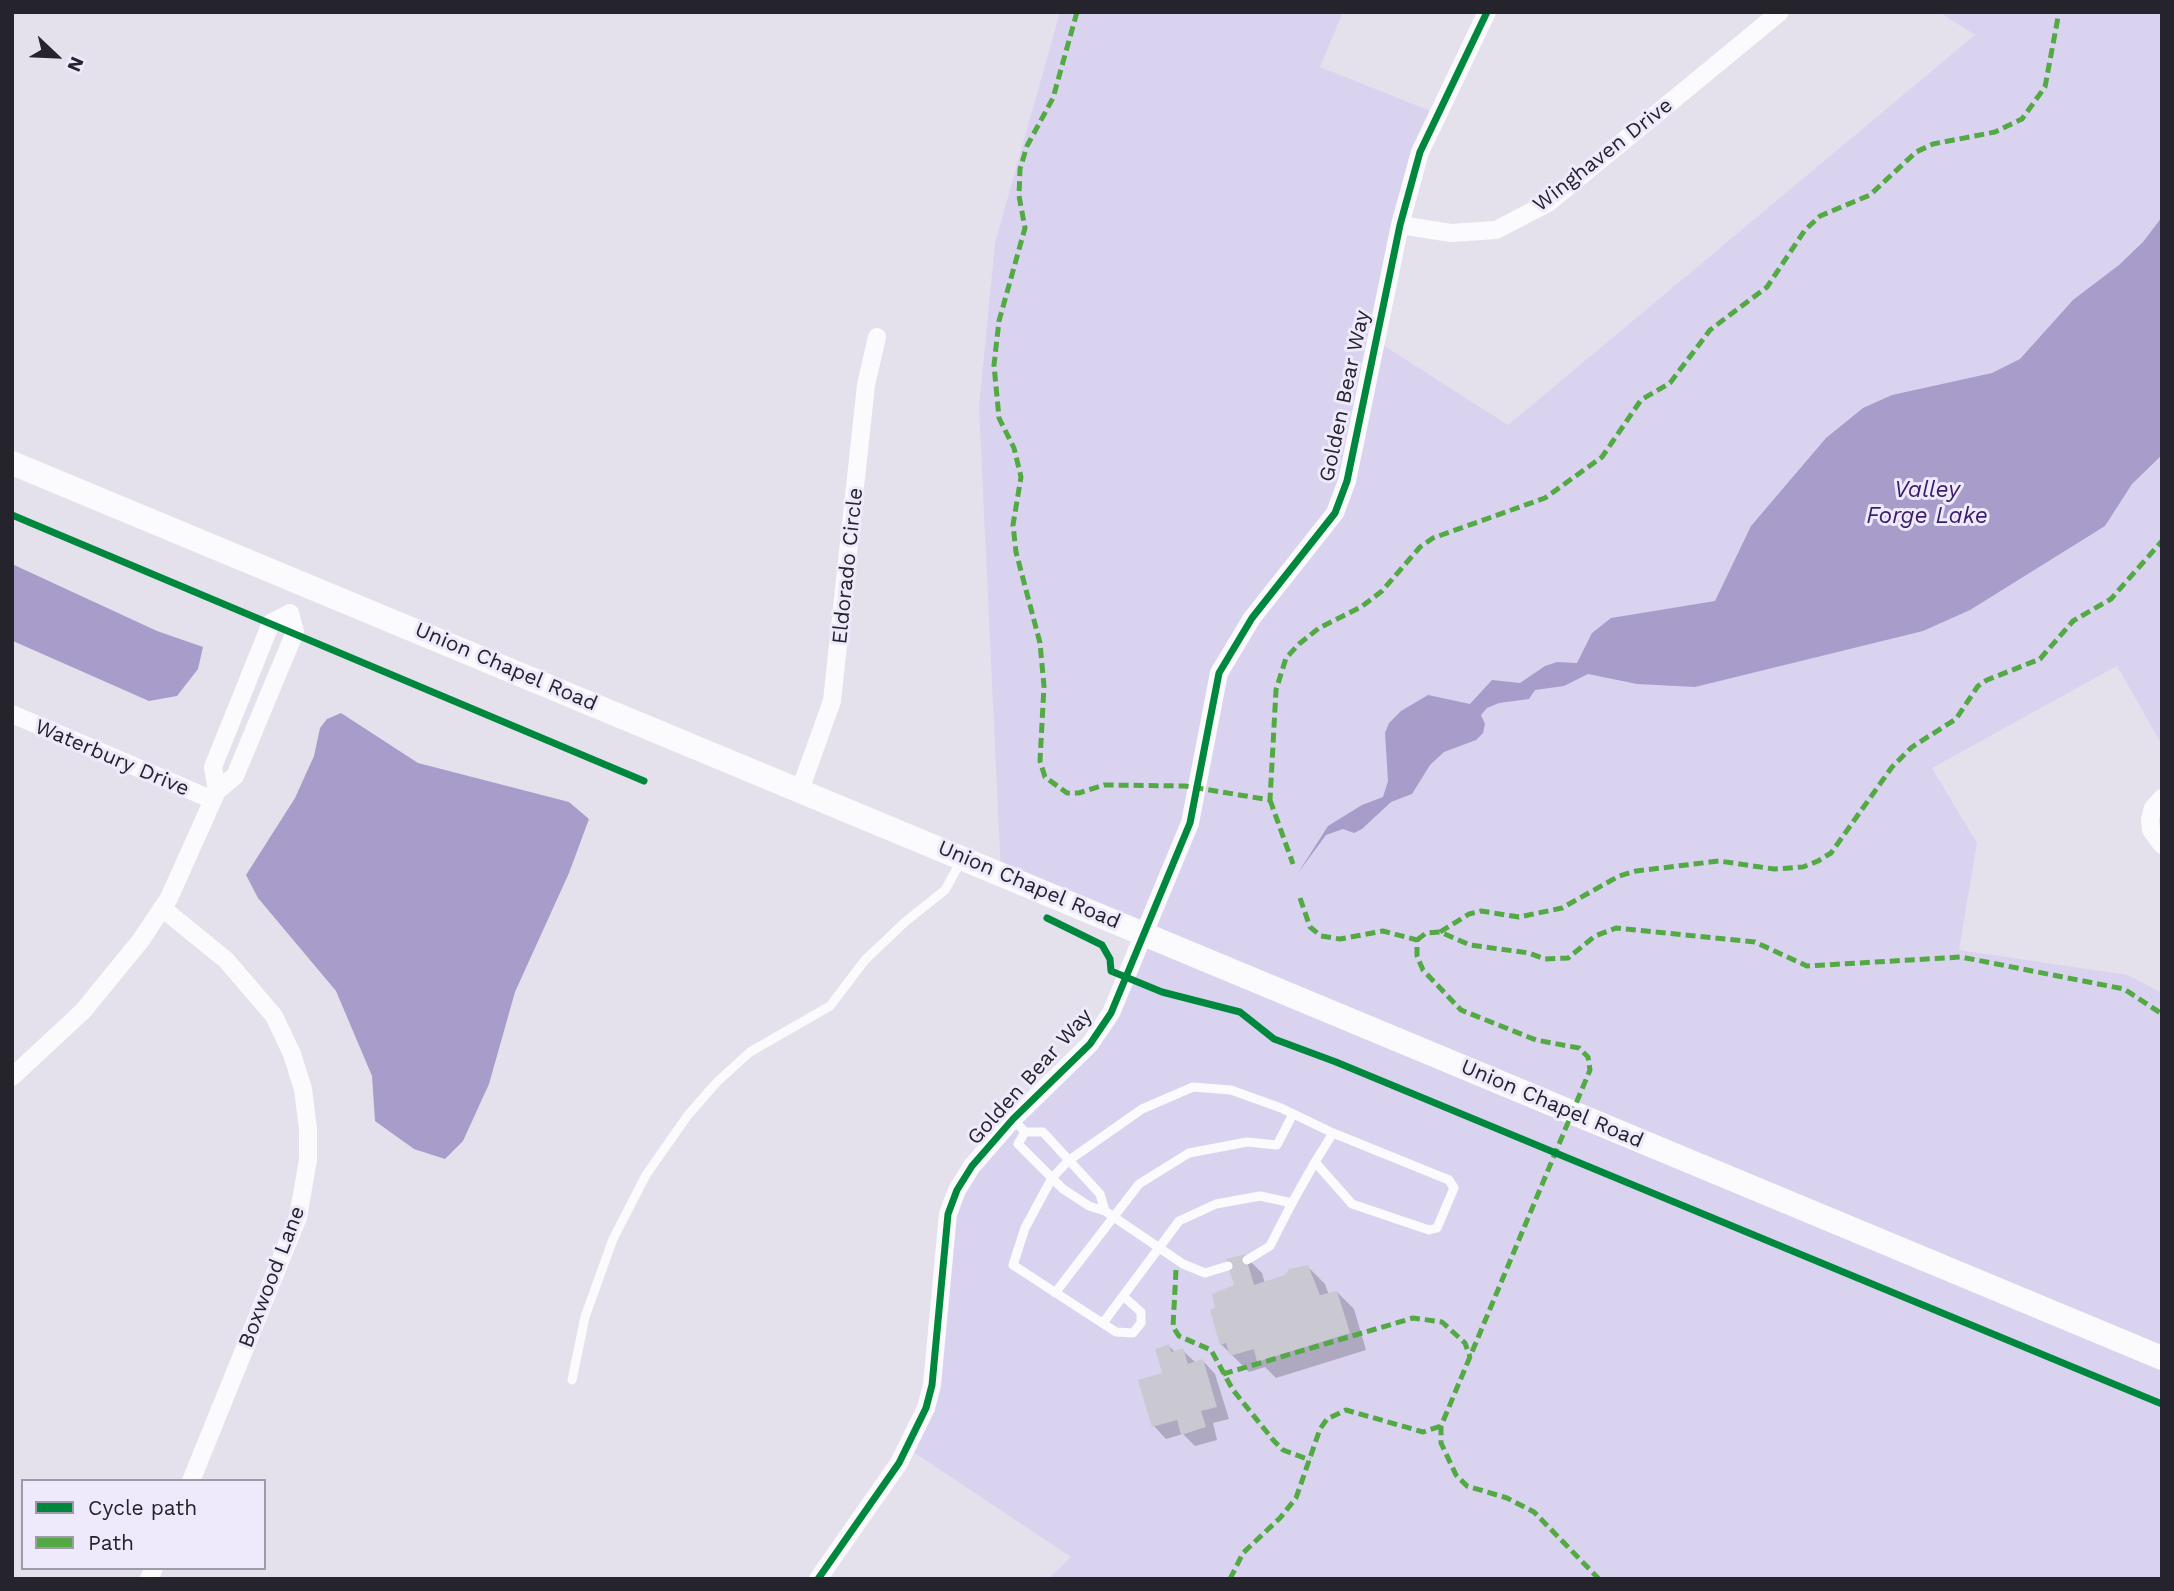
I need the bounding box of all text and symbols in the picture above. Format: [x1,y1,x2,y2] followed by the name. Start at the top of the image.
[21,21,91,91] north arrow
[62,53,89,75] text: N
[1528,93,1678,217] street label: Winghaven Drive
[1315,308,1375,484] street label: Golden Bear Way
[1866,476,1988,530] water label: Valley Forge Lake
[827,487,869,645] street label: Eldorado Circle
[411,617,601,717] street label: Union Chapel Road
[31,714,193,802] street label: Waterbury Drive
[934,835,1124,935] street label: Union Chapel Road
[962,1004,1098,1150] street label: Golden Bear Way
[1457,1054,1647,1154] street label: Union Chapel Road
[233,1203,311,1351] street label: Boxwood Lane
[21,1479,266,1570] legend
[88,1495,197,1520] text: Cycle path
[88,1530,134,1555] text: Path

